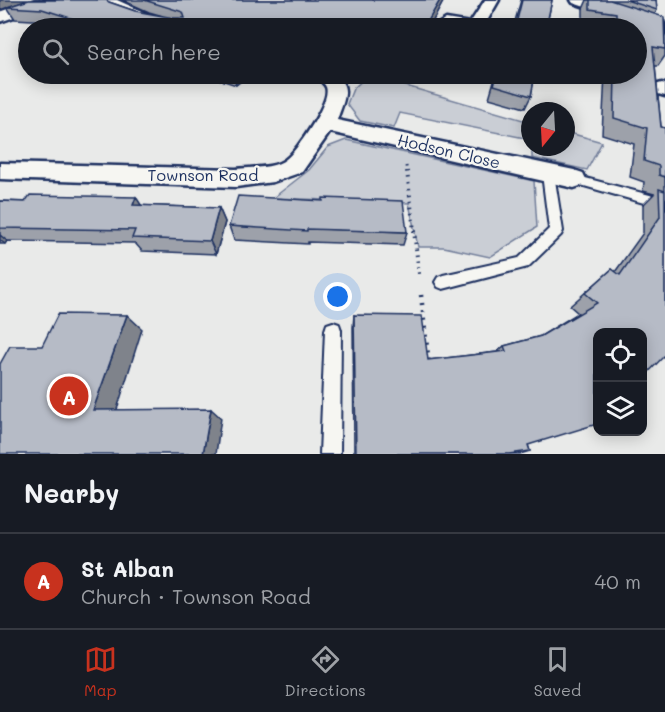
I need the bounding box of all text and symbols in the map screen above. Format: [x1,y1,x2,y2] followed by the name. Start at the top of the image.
[18,18,647,84] search box
[39,35,72,68] icon: search
[87,37,221,66] text: Search here
[521,102,575,156] north arrow
[396,128,503,173] street label: Hodson Close
[148,164,258,185] street label: Townson Road
[323,282,352,311] your location
[593,328,647,436] map controls
[593,328,647,382] button: locate
[50,374,88,418] pin: A
[593,382,647,436] button: layers
[24,476,119,510] text: Nearby
[81,554,174,583] text: St Alban
[37,568,50,594] text: A
[595,568,641,594] text: 40 m
[81,583,311,609] text: Church · Townson Road
[84,643,117,700] tab: Map
[285,643,366,700] tab: Directions
[534,643,581,700] tab: Saved

